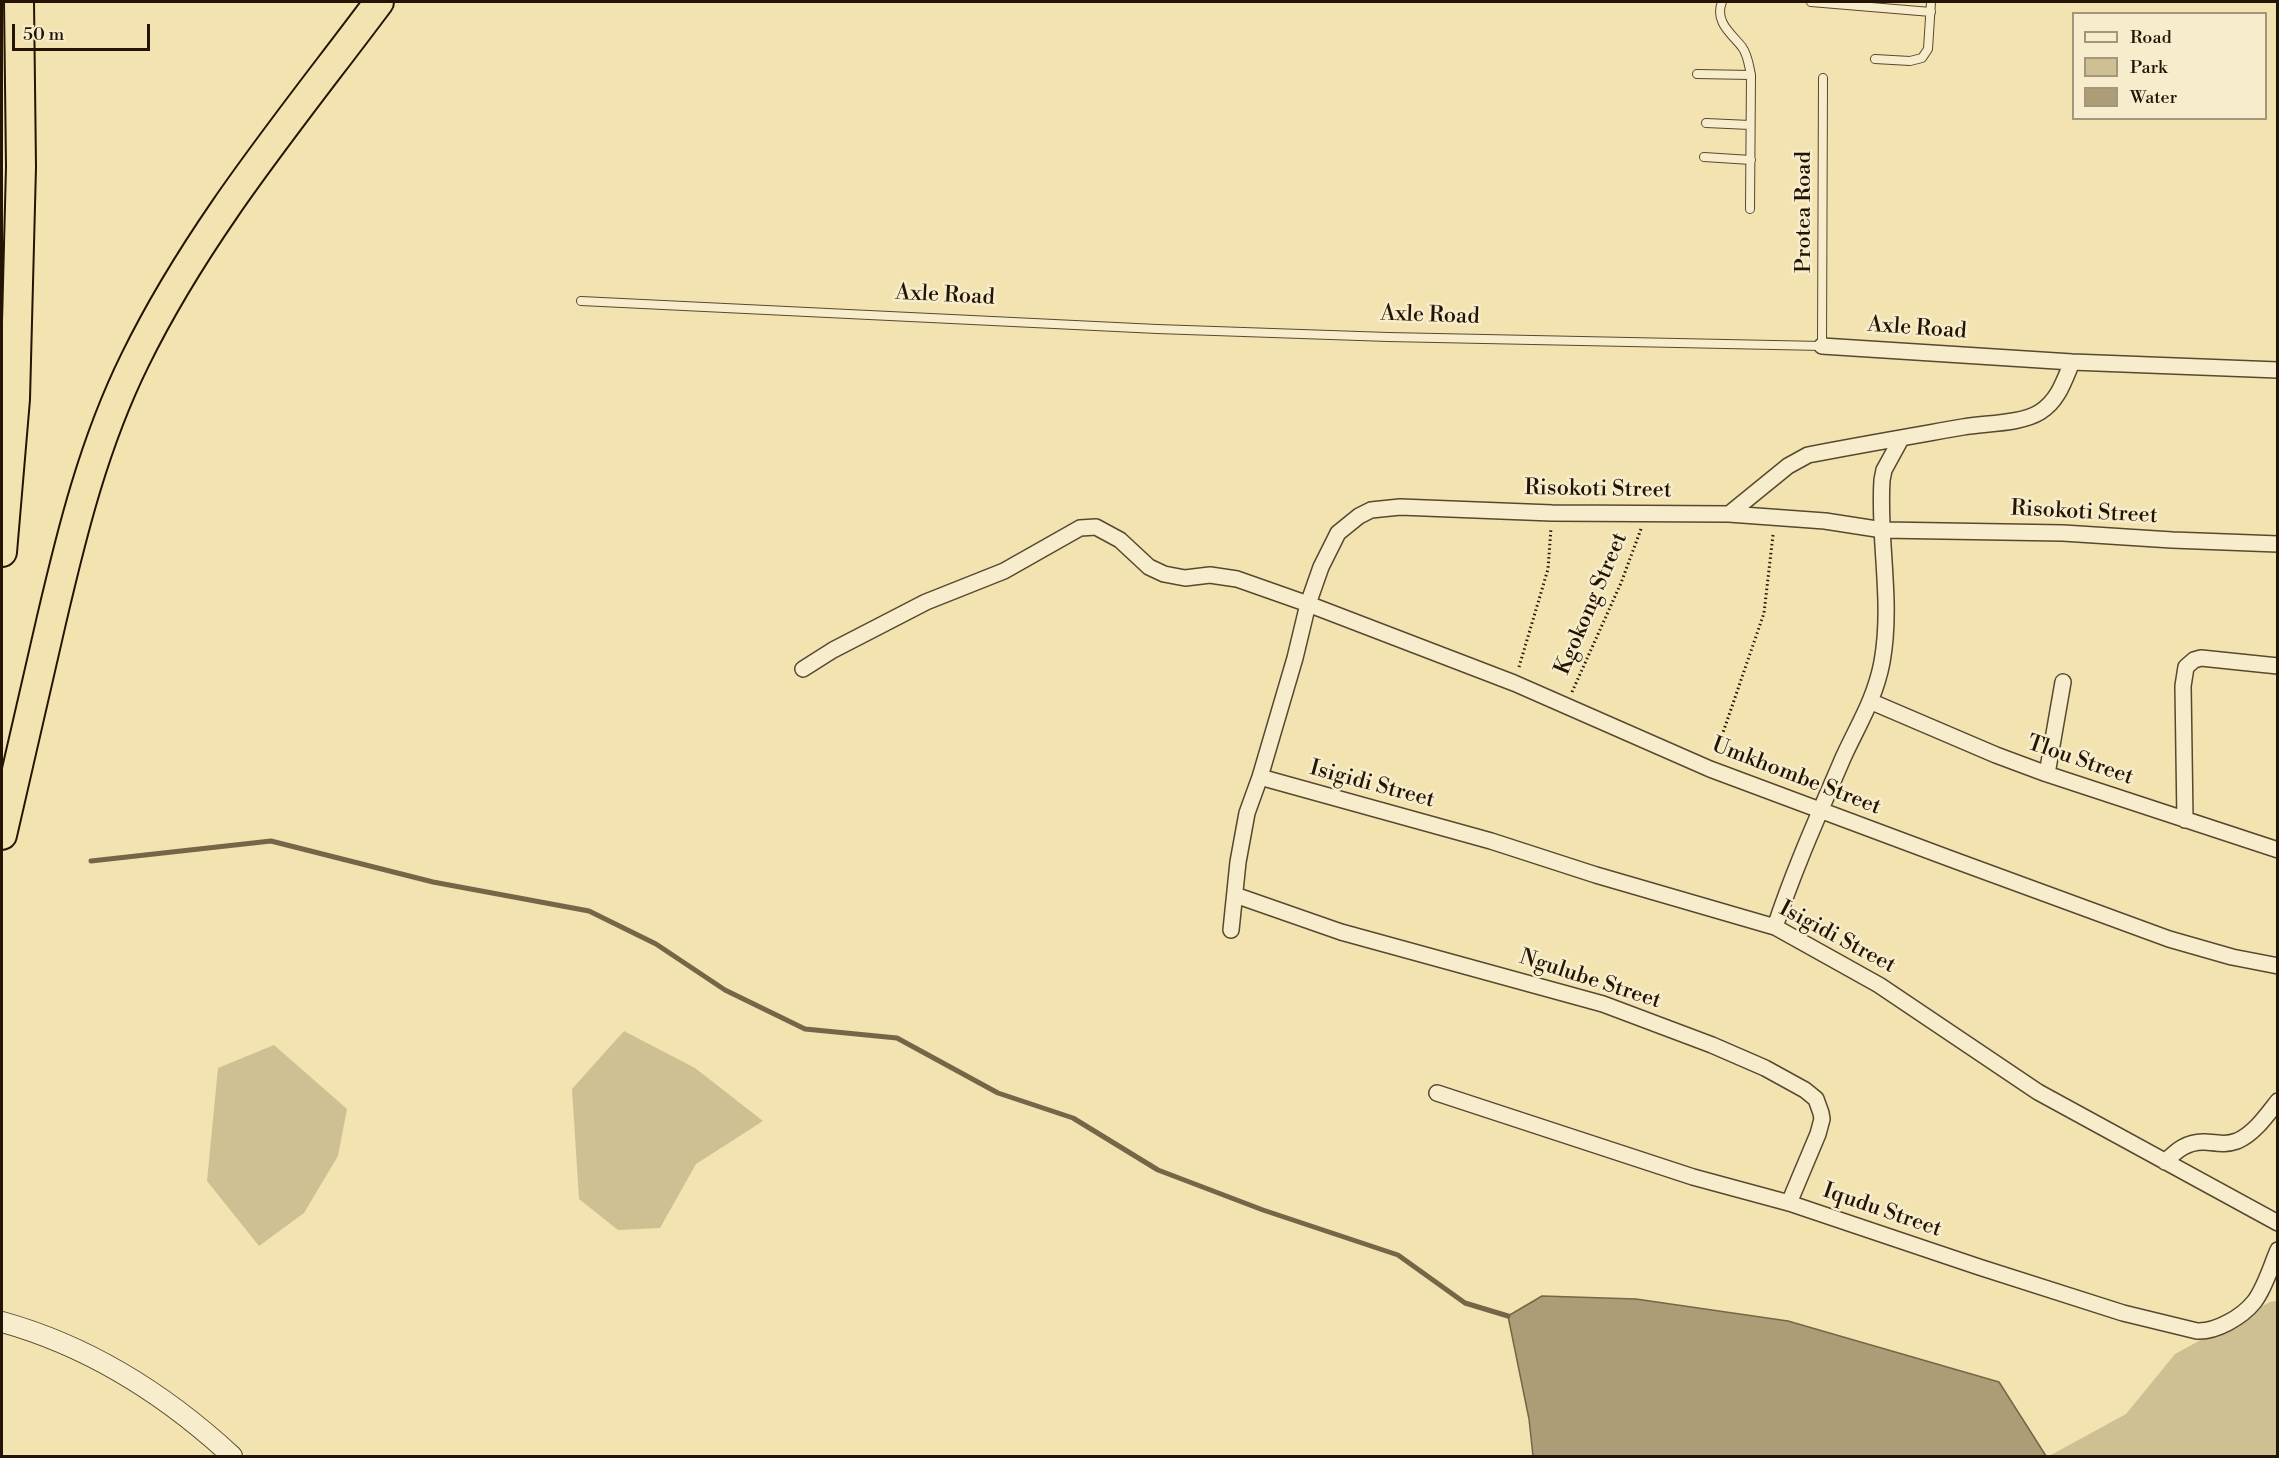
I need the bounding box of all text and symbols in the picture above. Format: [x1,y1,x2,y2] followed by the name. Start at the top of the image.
[15,12,153,50] scale bar
[2072,12,2267,120] legend
[23,23,64,46] text: 50 m
[2130,26,2172,49] text: Road
[2130,56,2167,79] text: Park
[2130,86,2177,109] text: Water
[1792,151,1818,273] street label: Protea Road
[895,280,995,312] street label: Axle Road
[1380,301,1480,331] street label: Axle Road
[1867,312,1967,346] street label: Axle Road
[1524,476,1672,504] street label: Risokoti Street
[2010,496,2158,530] street label: Risokoti Street
[1550,529,1634,679] street label: Kgokong Street
[2023,730,2137,792] street label: Tlou Street
[1708,733,1884,821] street label: Umkhombe Street
[1307,756,1437,814] street label: Isigidi Street
[1774,896,1900,980] street label: Isigidi Street
[1516,945,1664,1015] street label: Ngulube Street
[1819,1178,1945,1244] street label: Iqudu Street

